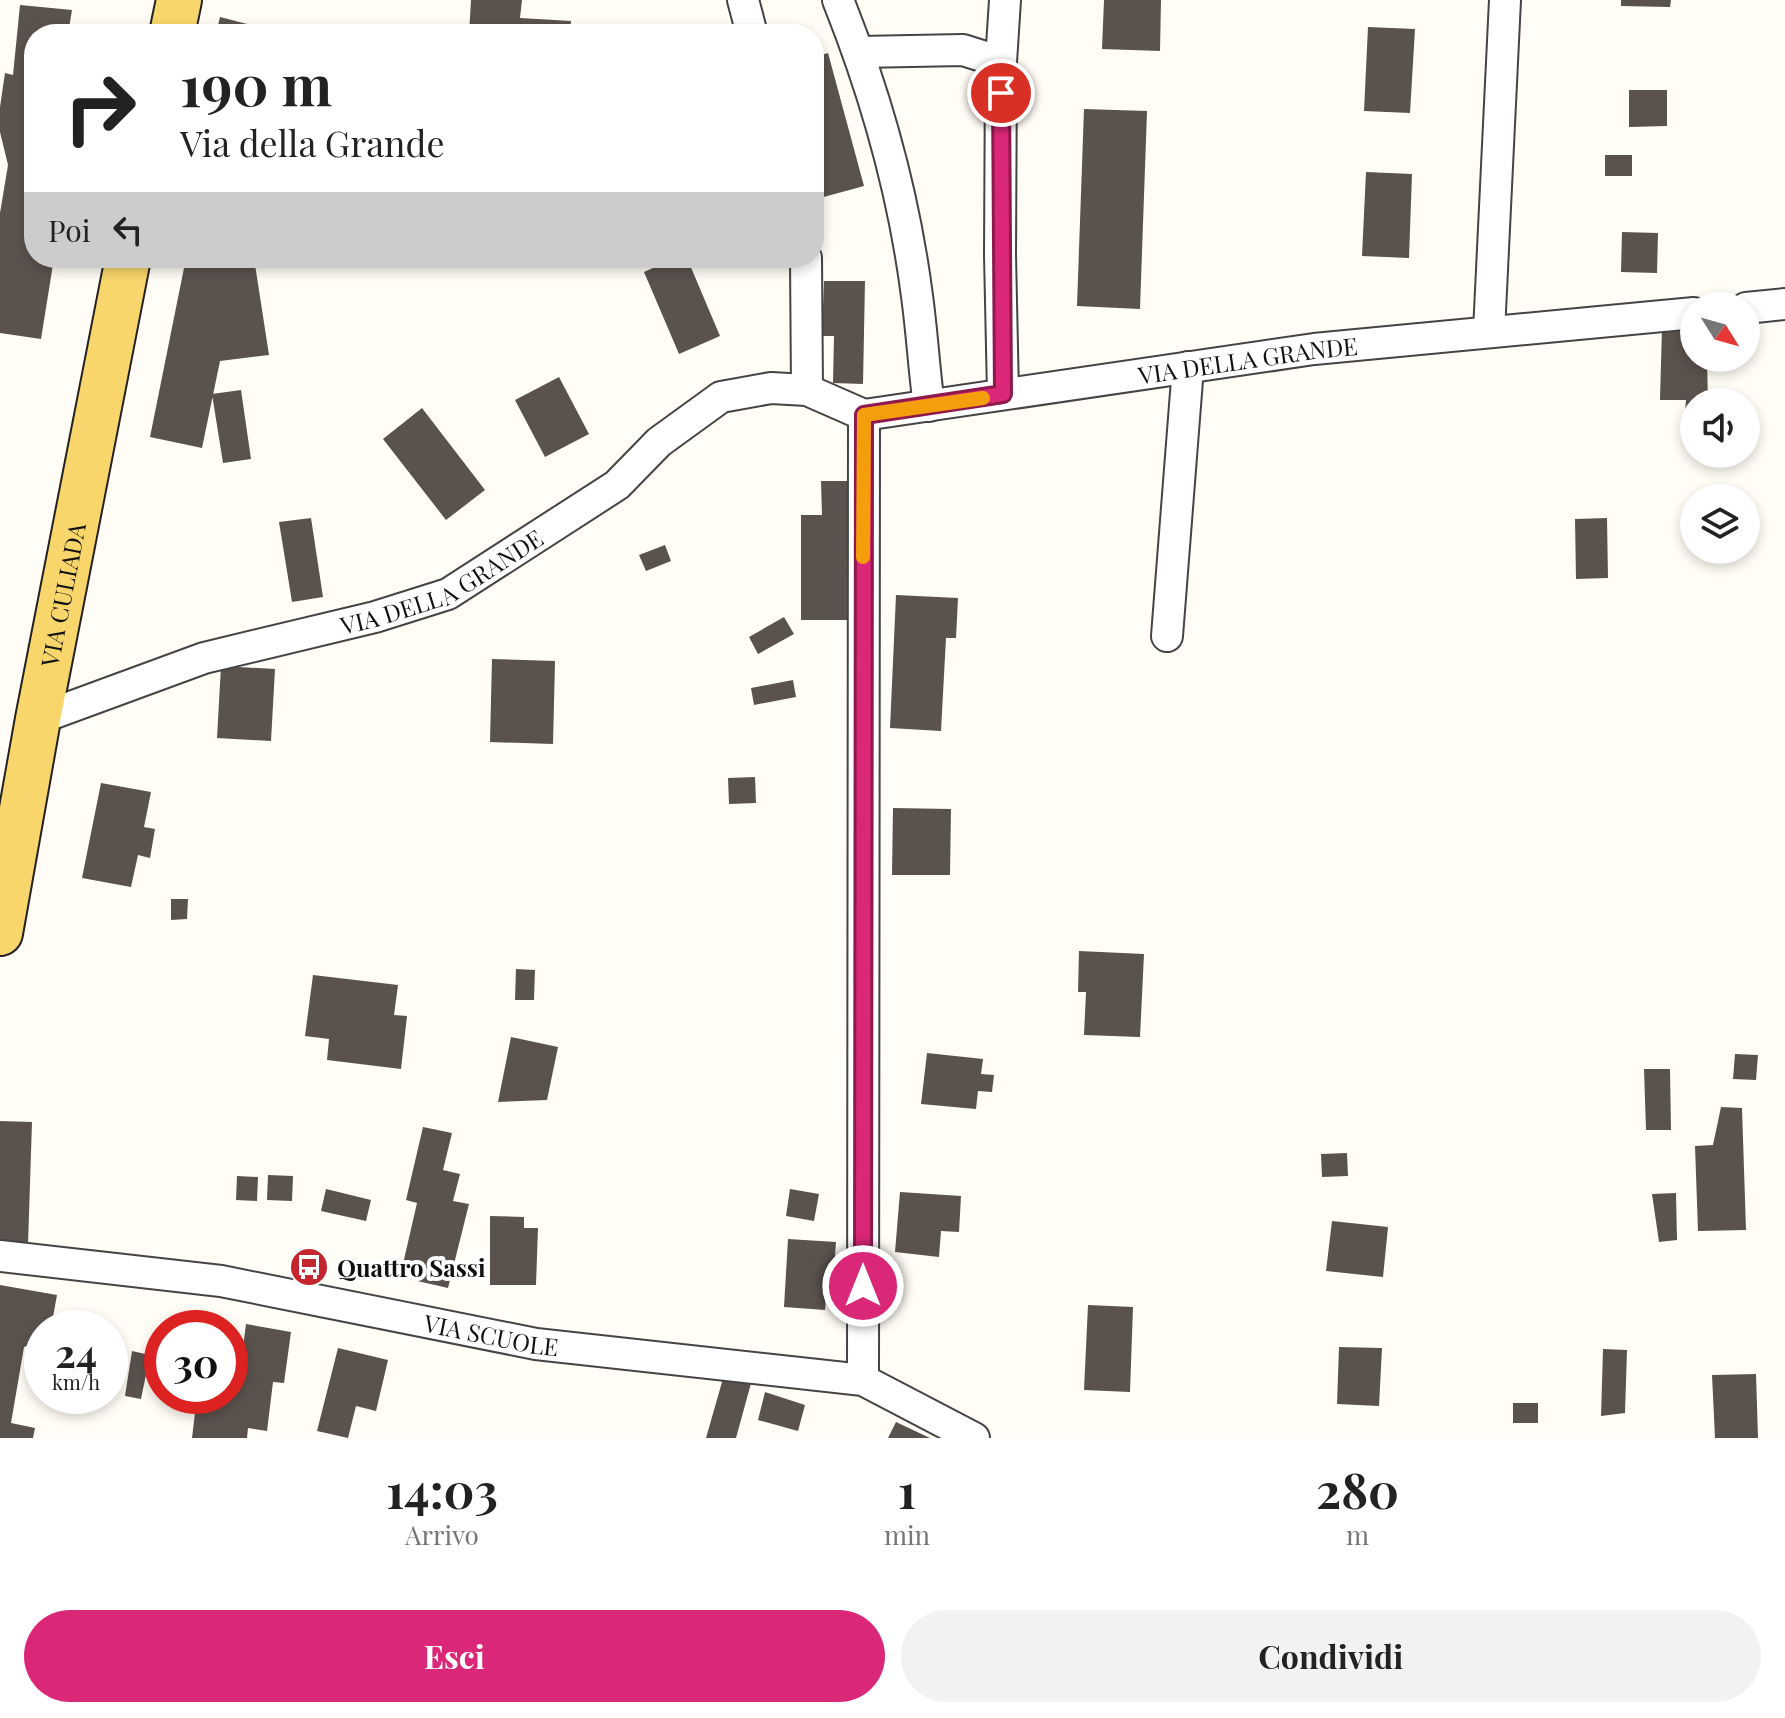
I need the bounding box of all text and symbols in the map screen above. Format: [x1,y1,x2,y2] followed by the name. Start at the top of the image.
[180,46,332,121] text: 190 m
[48,56,152,160] icon: right
[967,59,1035,127] pin
[979,71,1023,115] icon: arrive
[180,118,445,166] text: Via della Grande
[106,208,150,252] icon: left
[48,210,90,250] text: Poi
[1680,292,1760,372] north arrow
[1680,292,1760,564] map controls
[1135,329,1359,391] street label: VIA DELLA GRANDE
[1680,388,1760,468] button: sound
[1680,484,1760,564] button: layers
[32,519,92,670] street label: VIA CULIADA
[336,521,549,641] street label: VIA DELLA GRANDE
[821,1244,905,1328] position arrow
[288,1246,330,1288] bus stop icon: Quattro Sassi
[337,1251,486,1283] place label: Quattro Sassi
[420,1306,560,1362] street label: VIA SCUOLE
[144,1310,248,1414] speed limit sign: 30
[55,1325,97,1378] text: 24
[52,1368,100,1395] text: km/h
[386,1457,498,1521] text: 14:03
[898,1457,916,1521] text: 1
[1316,1457,1399,1521] text: 280
[405,1517,479,1552] text: Arrivo
[884,1517,930,1552] text: min
[1346,1517,1369,1552] text: m
[24,1610,885,1702] button: Esci
[901,1610,1761,1702] button: Condividi

